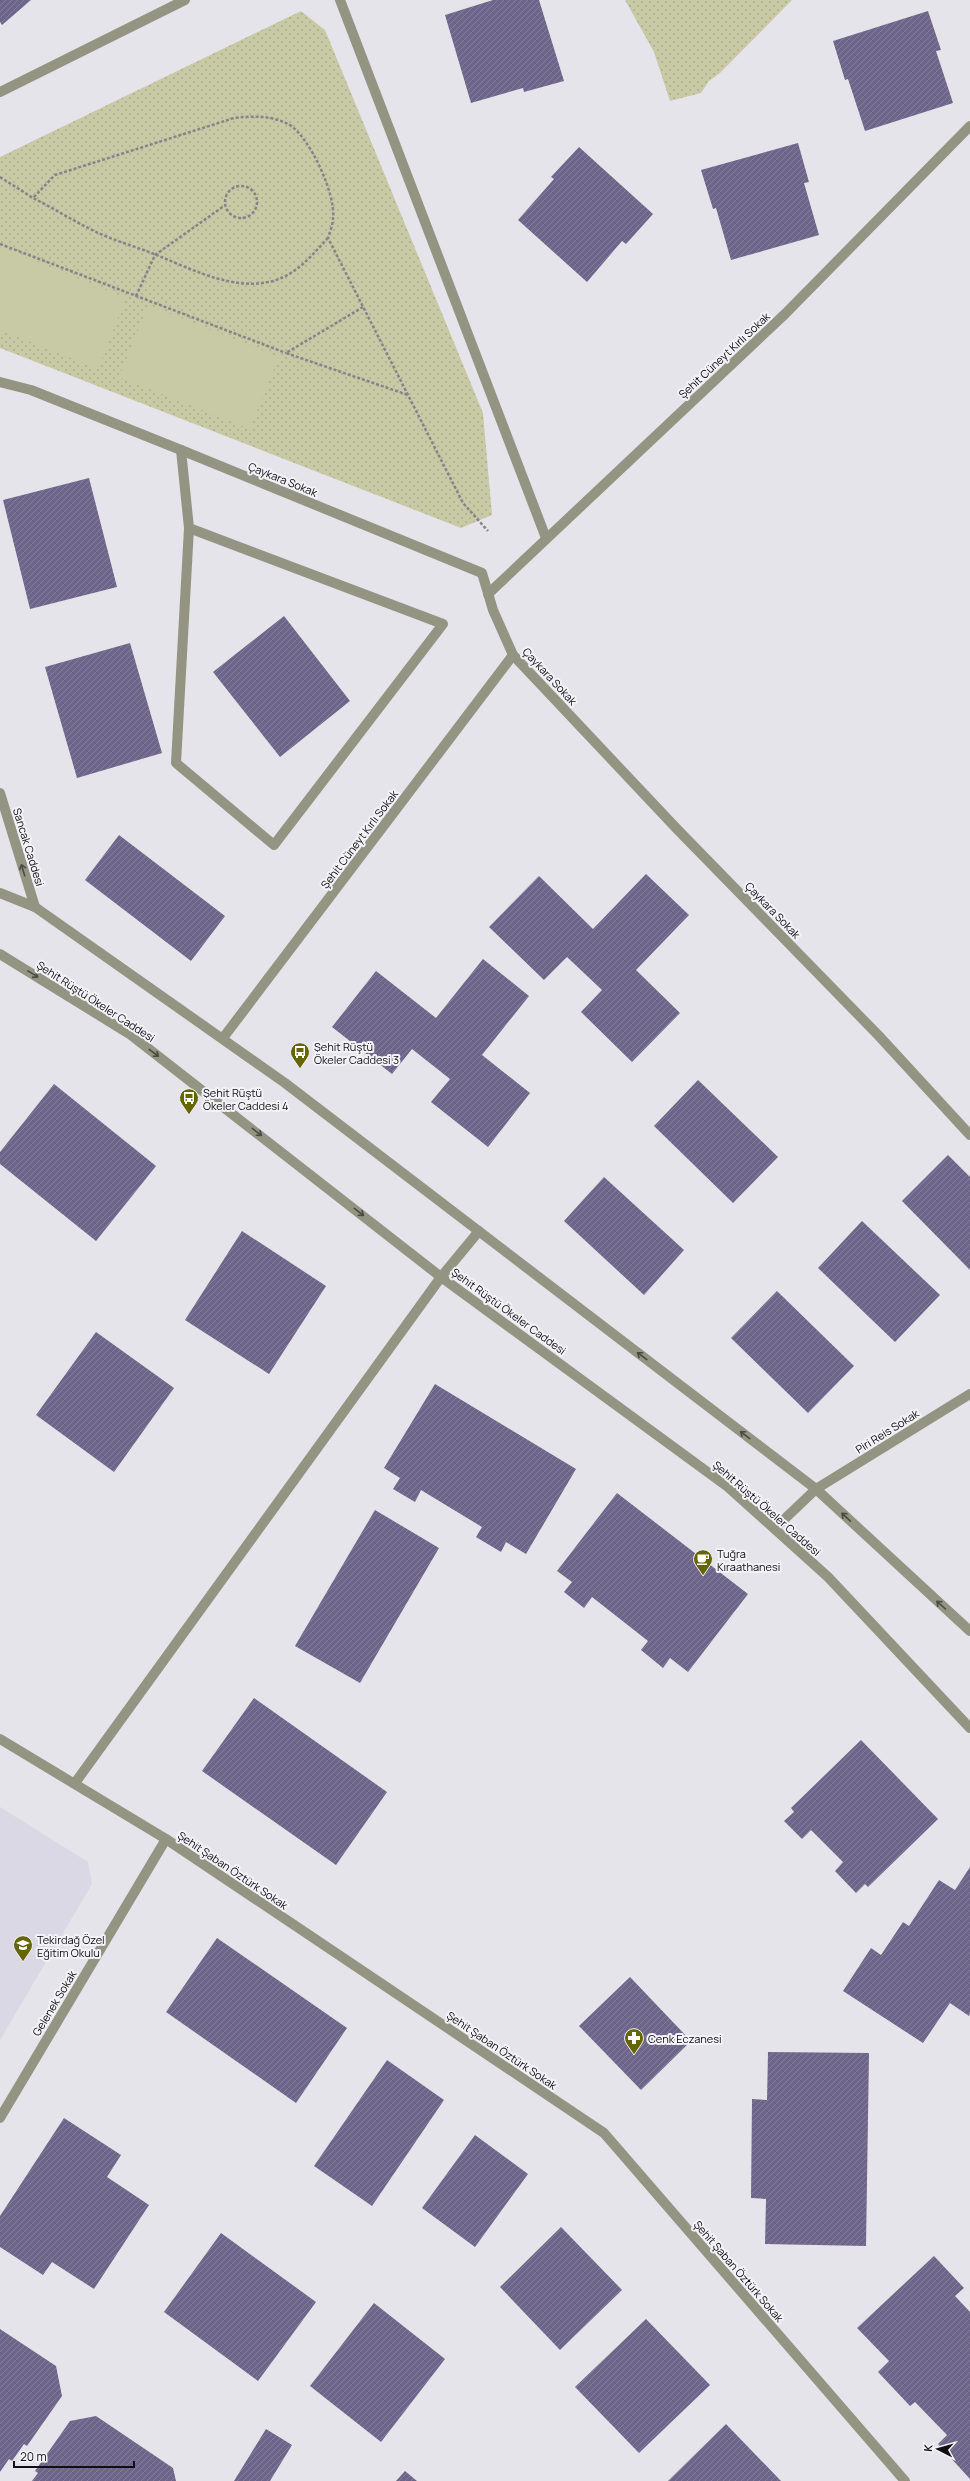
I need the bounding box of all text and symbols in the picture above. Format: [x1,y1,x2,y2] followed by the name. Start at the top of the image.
[675,308,773,401] street label: Şehit Cüneyt Kırlı Sokak
[246,458,320,500] street label: Çaykara Sokak
[519,644,581,708] street label: Çaykara Sokak
[317,786,401,891] street label: Şehit Cüneyt Kırlı Sokak
[10,806,48,888] street label: Sancak Caddesi
[19,863,26,876] one-way arrow
[742,878,804,942] street label: Çaykara Sokak
[34,957,158,1045] street label: Şehit Rüştü Ökeler Caddesi
[27,971,39,979] one-way arrow
[314,1039,399,1067] place label: Şehit Rüştü Ökeler Caddesi 3
[289,1041,311,1069] bus stop icon: Şehit Rüştü Ökeler Caddesi 3
[148,1048,159,1057] one-way arrow
[203,1085,288,1113] place label: Şehit Rüştü Ökeler Caddesi 4
[178,1087,200,1115] bus stop icon: Şehit Rüştü Ökeler Caddesi 4
[251,1128,262,1136] one-way arrow
[353,1208,364,1217] one-way arrow
[449,1264,569,1358] street label: Şehit Rüştü Ökeler Caddesi
[636,1352,647,1360] one-way arrow
[852,1405,922,1456] street label: Piri Reis Sokak
[739,1431,750,1439] one-way arrow
[710,1457,824,1559] street label: Şehit Rüştü Ökeler Caddesi
[840,1512,851,1521] one-way arrow
[717,1546,780,1574] place label: Tuğra Kıraathanesi
[692,1548,714,1576] cafe icon: Tuğra Kıraathanesi
[936,1600,947,1609] one-way arrow
[175,1827,291,1913] street label: Şehit Şaban Öztürk Sokak
[37,1932,105,1960] place label: Tekirdağ Özel Eğitim Okulu
[12,1934,34,1962] school or university icon: Tekirdağ Özel Eğitim Okulu
[29,1967,80,2039] street label: Gelenek Sokak
[444,2007,560,2093] street label: Şehit Şaban Öztürk Sokak
[623,2027,645,2055] pharmacy icon: Cenk Eczanesi
[648,2031,722,2046] place label: Cenk Eczanesi
[691,2217,788,2325] street label: Şehit Şaban Öztürk Sokak
[918,2429,958,2469] north arrow
[14,2443,134,2469] scale bar
[920,2443,935,2452] text: K
[20,2448,47,2465] text: 20 m

